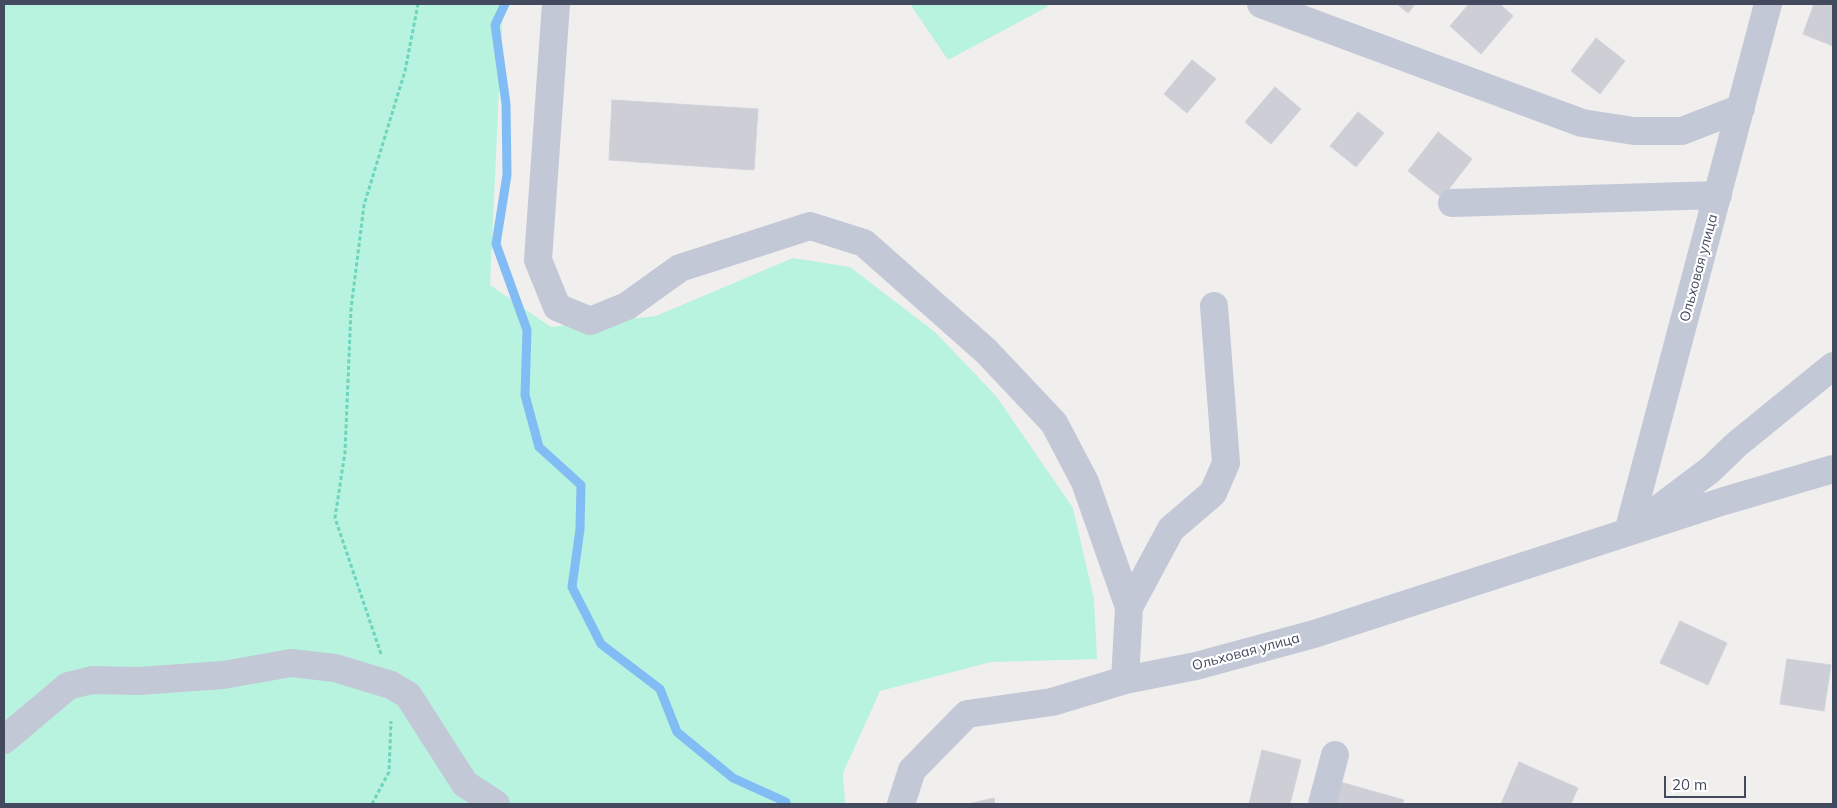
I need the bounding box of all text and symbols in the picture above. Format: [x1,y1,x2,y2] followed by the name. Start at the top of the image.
[1677,212,1721,324] street label: Ольховая улица
[1190,630,1302,674] street label: Ольховая улица
[1667,766,1750,798] scale bar
[1672,775,1707,794] text: 20 m

